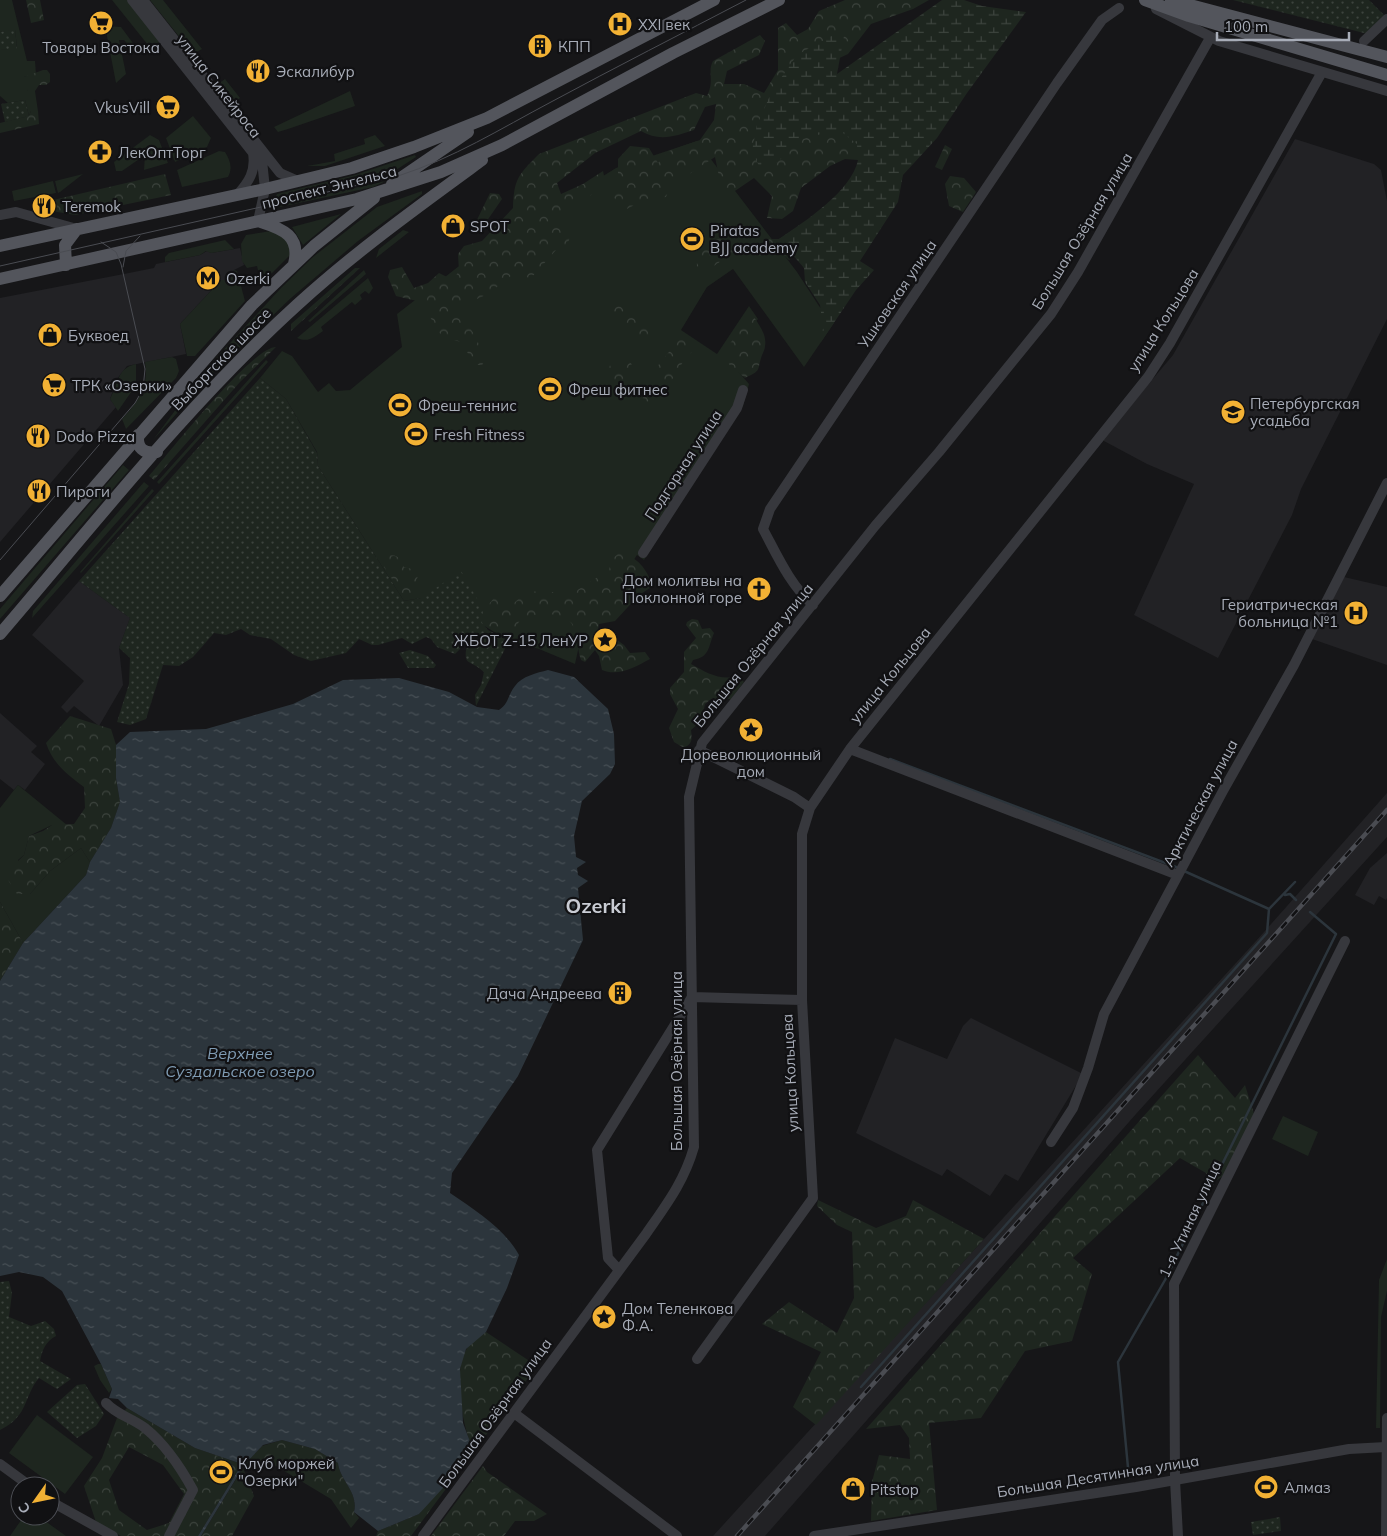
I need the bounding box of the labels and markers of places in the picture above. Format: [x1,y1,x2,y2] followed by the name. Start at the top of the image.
[88,10,114,36] supermarket icon: Товары Востока
[607,11,633,37] hospital icon: XXI век
[638,15,691,34] place label: XXI век
[527,33,553,59] building icon: КПП
[558,37,591,56] place label: КПП
[42,38,160,57] place label: Товары Востока
[245,58,271,84] restaurant icon: Эскалибур
[276,62,355,81] place label: Эскалибур
[155,94,181,120] supermarket icon: VkusVill
[95,98,150,117] place label: VkusVill
[87,139,113,165] pharmacy icon: ЛекОптТорг
[118,143,206,162] place label: ЛекОптТорг
[31,193,57,219] restaurant icon: Teremok
[62,197,121,216] place label: Teremok
[440,213,466,239] shop icon: SPOT
[470,217,509,236] place label: SPOT
[710,221,797,257] place label: Piratas BJJ academy
[679,226,705,252] sports icon: Piratas BJJ academy
[195,265,221,291] metro station icon: Ozerki
[226,269,270,288] place label: Ozerki
[37,322,63,348] shop icon: Буквоед
[68,326,129,345] place label: Буквоед
[41,372,67,398] supermarket icon: ТРК «Озерки»
[72,376,172,395] place label: ТРК «Озерки»
[537,376,563,402] sports icon: Фреш фитнес
[568,380,668,399] place label: Фреш фитнес
[387,392,413,418] sports icon: Фреш-теннис
[1250,394,1360,430] place label: Петербургская усадьба
[418,396,517,415] place label: Фреш-теннис
[1220,399,1246,425] school or university icon: Петербургская усадьба
[403,421,429,447] sports icon: Fresh Fitness
[25,423,51,449] restaurant icon: Dodo Pizza
[434,425,525,444] place label: Fresh Fitness
[56,427,135,446] place label: Dodo Pizza
[26,478,52,504] restaurant icon: Пироги
[56,482,110,501] place label: Пироги
[622,571,742,607] place label: Дом молитвы на Поклонной горе
[746,576,772,602] church icon: Дом молитвы на Поклонной горе
[1221,595,1338,631] place label: Гериатрическая больница №1
[1343,600,1369,626] hospital icon: Гериатрическая больница №1
[592,627,618,653] place icon: ЖБОТ Z-15 ЛенУР
[454,631,588,650] place label: ЖБОТ Z-15 ЛенУР
[738,717,764,743] place icon: Дореволюционный дом
[681,745,821,781] place label: Дореволюционный дом
[607,980,633,1006] building icon: Дача Андреева
[487,984,602,1003] place label: Дача Андреева
[622,1299,733,1335] place label: Дом Теленкова Ф.А.
[591,1304,617,1330] place icon: Дом Теленкова Ф.А.
[238,1454,335,1490] place label: Клуб моржей "Озерки"
[208,1459,234,1485] sports icon: Клуб моржей "Озерки"
[1253,1474,1279,1500] sports icon: Алмаз
[840,1476,866,1502] shop icon: Pitstop
[1284,1478,1331,1497] place label: Алмаз
[870,1480,919,1499] place label: Pitstop

